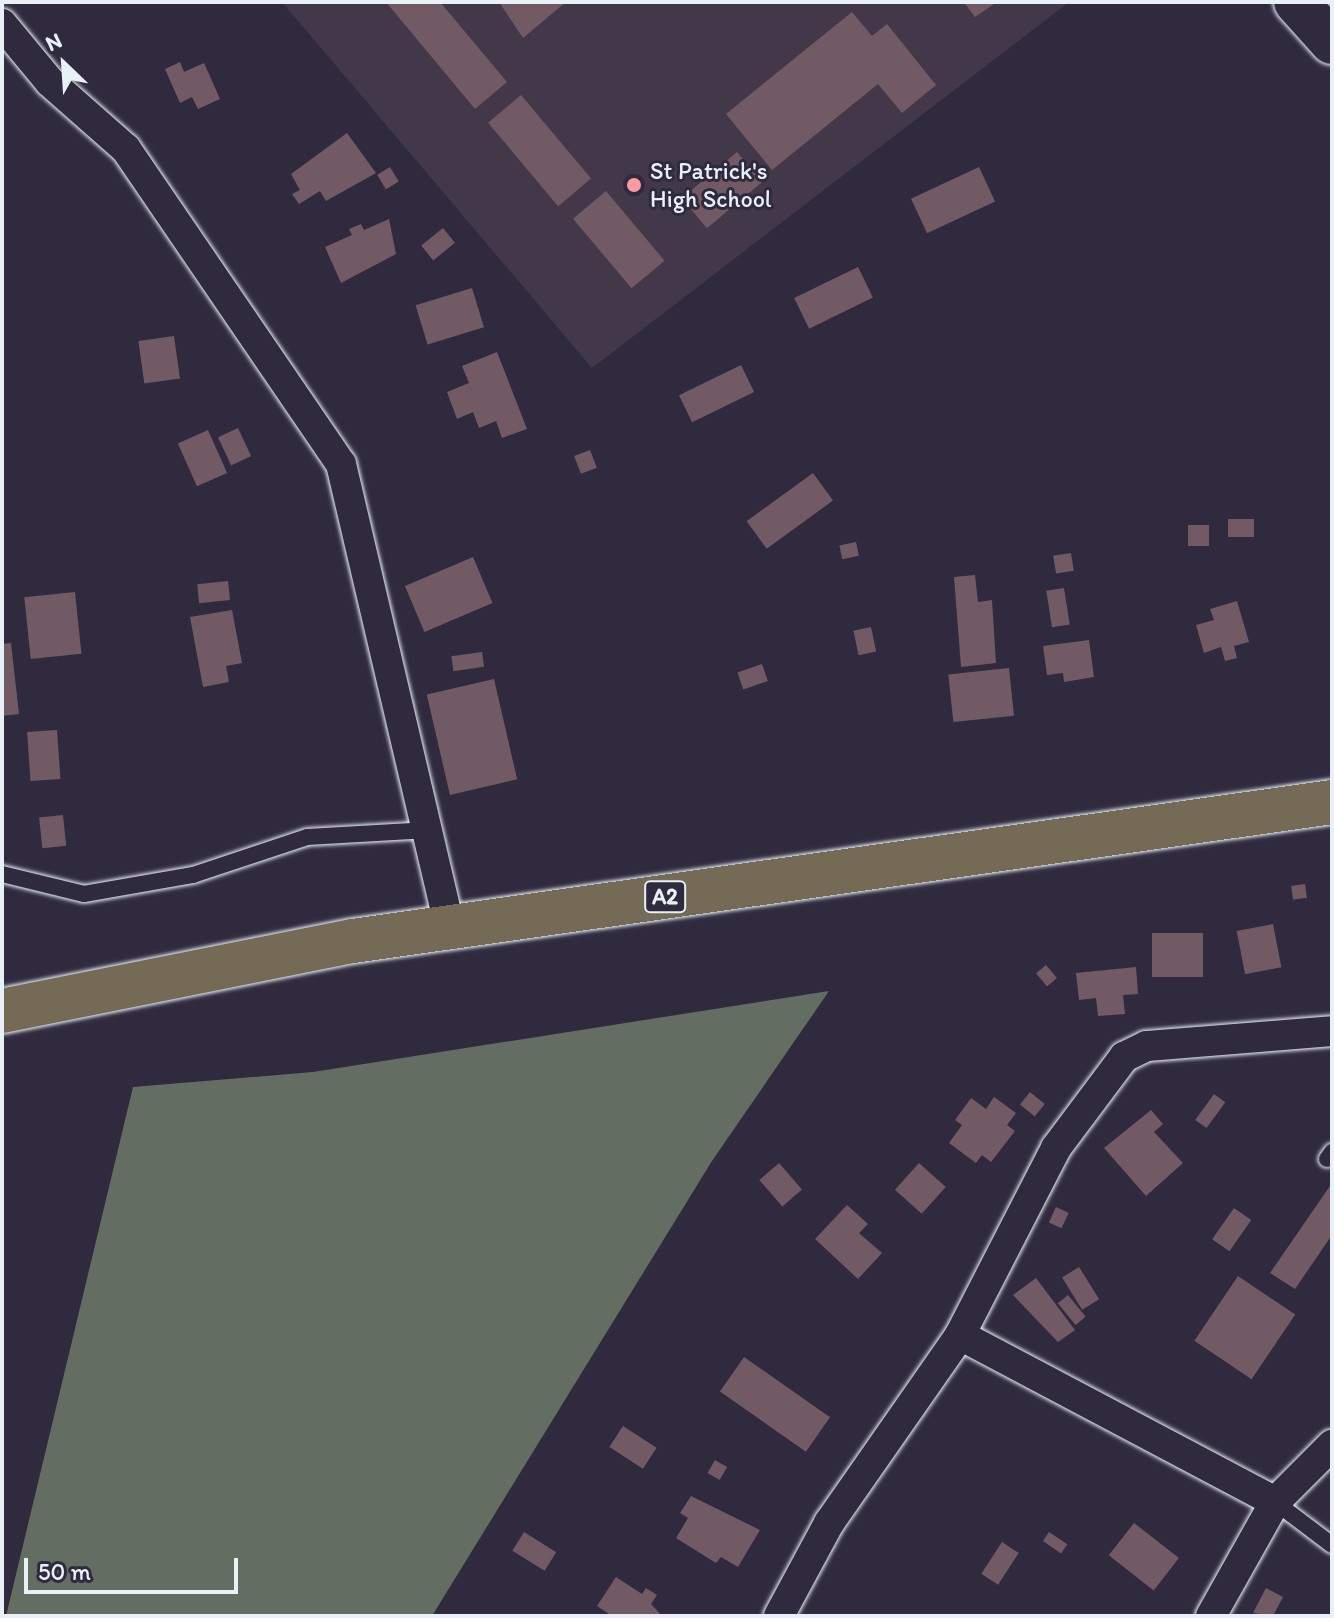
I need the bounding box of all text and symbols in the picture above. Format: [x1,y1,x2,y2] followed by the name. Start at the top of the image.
[24,24,104,104] north arrow
[41,26,66,57] text: N
[650,157,771,213] place label: St Patrick's High School
[625,176,643,194] marker: St Patrick's High School
[643,879,687,915] road number: A2
[28,1542,242,1592] scale bar
[38,1557,91,1586] text: 50 m

